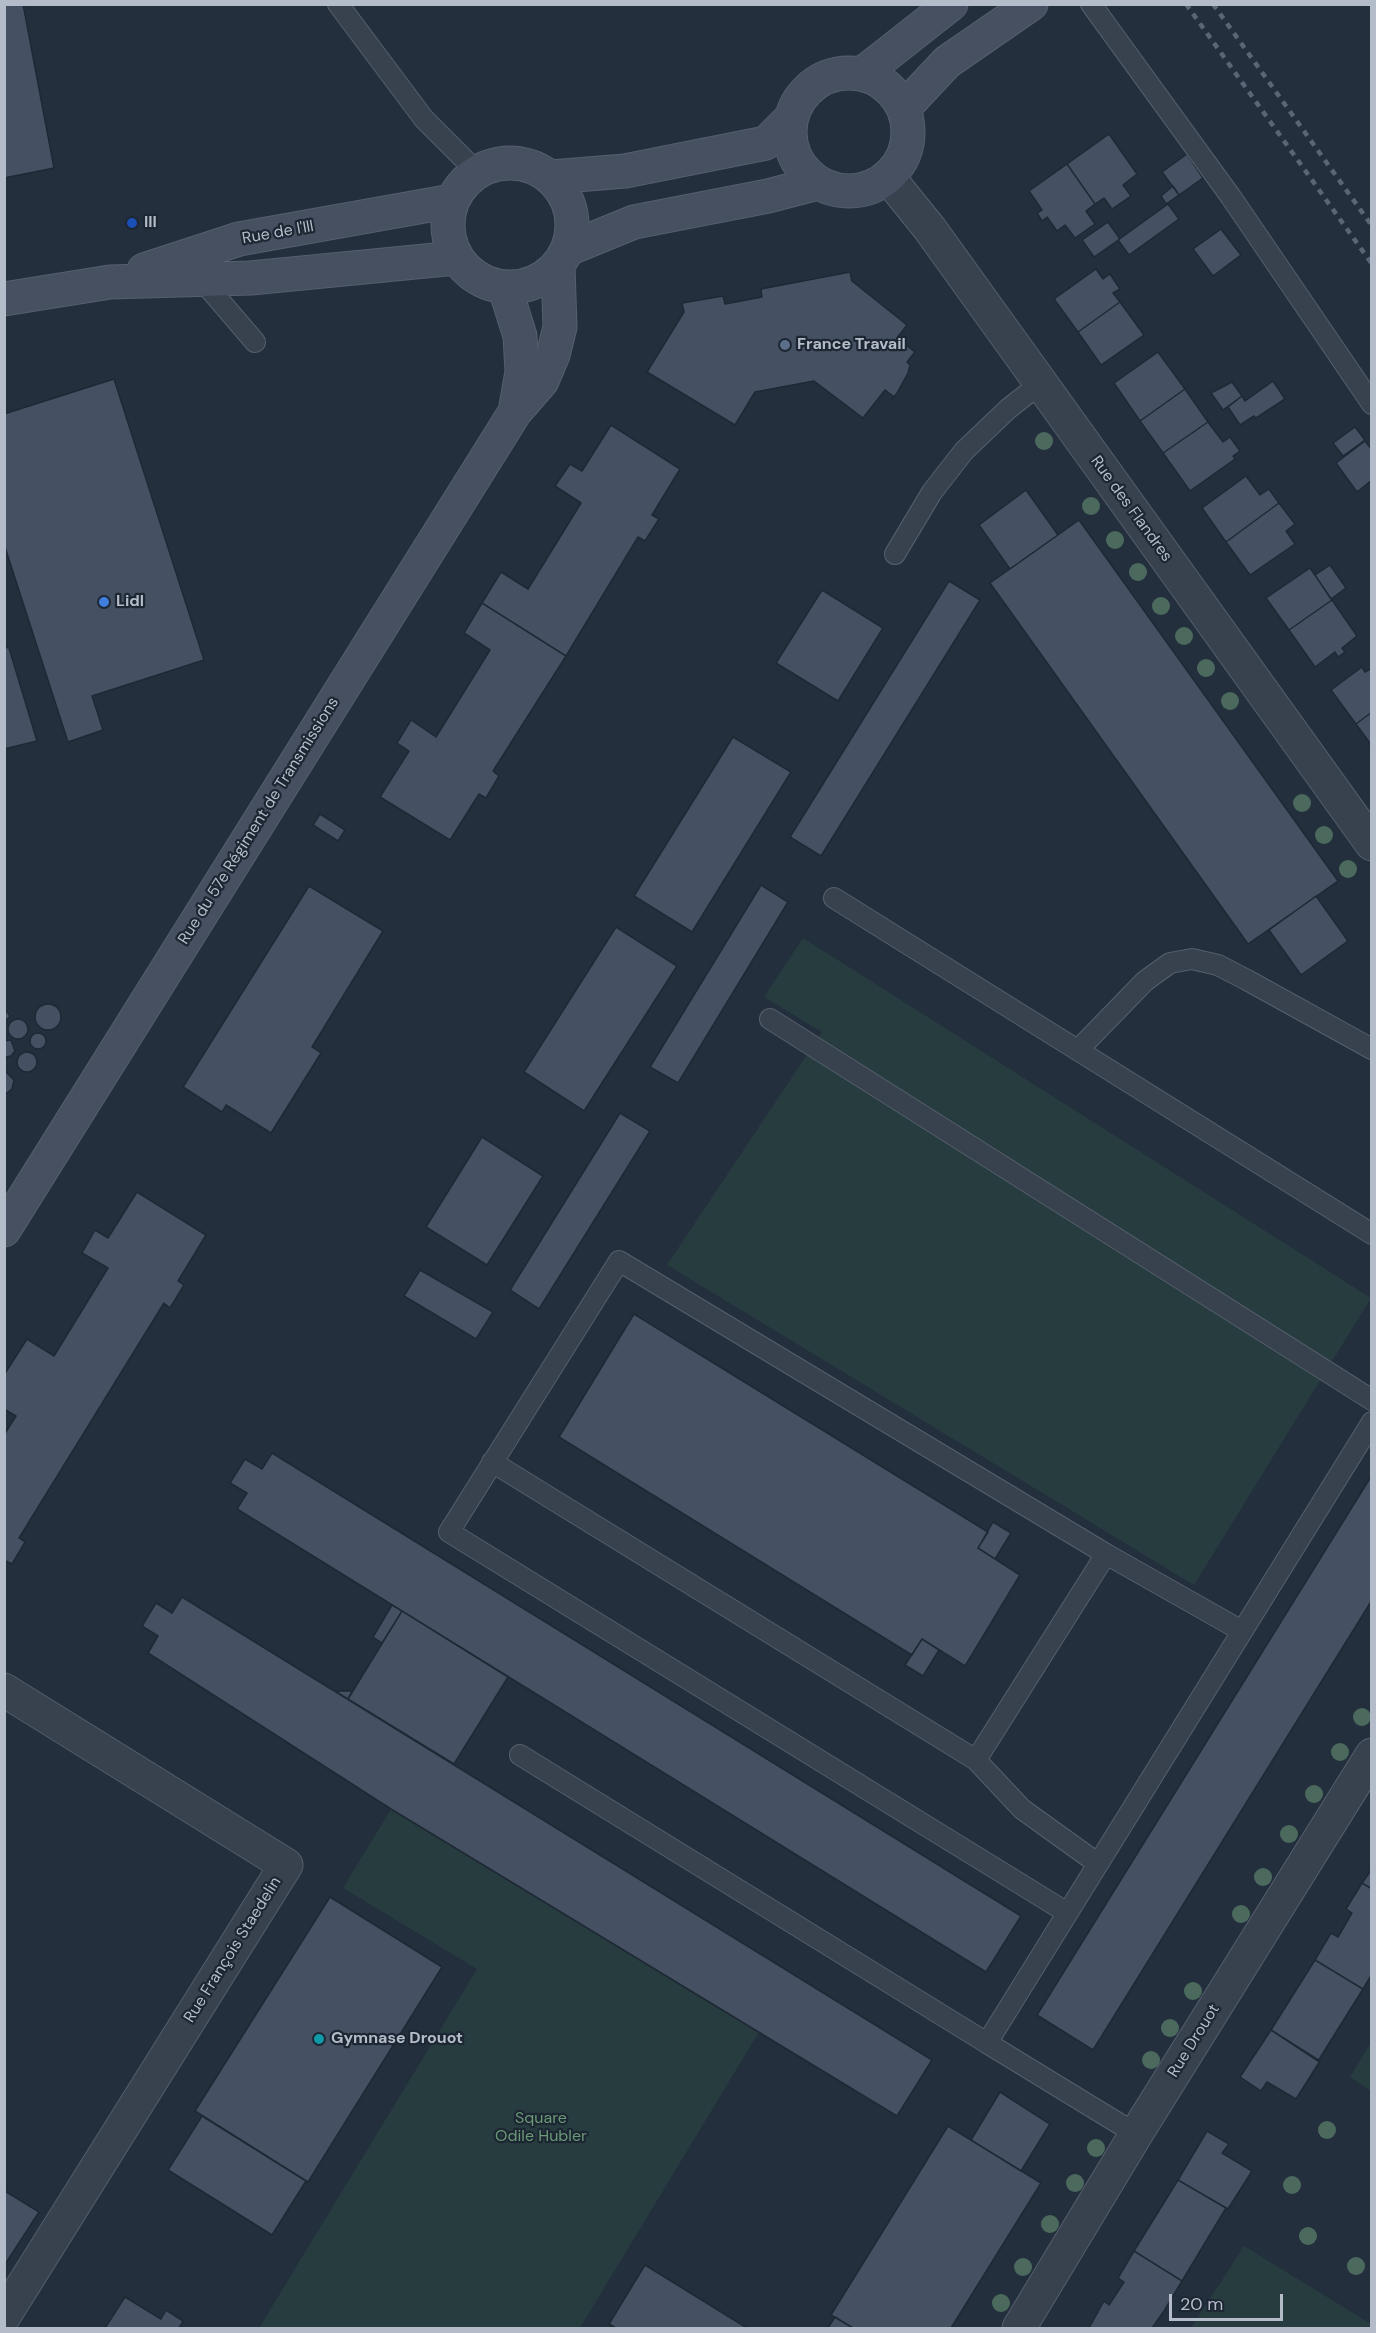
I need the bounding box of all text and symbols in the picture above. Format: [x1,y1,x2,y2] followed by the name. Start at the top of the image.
[144,213,157,233] place label: Ill
[125,216,139,230] marker: Ill
[241,217,315,249] street label: Rue de l'Ill
[797,335,906,355] place label: France Travail
[778,338,792,352] marker: France Travail
[1086,452,1176,566] street label: Rue des Flandres
[116,592,144,612] place label: Lidl
[97,595,111,609] marker: Lidl
[175,694,343,948] street label: Rue du 57e Régiment de Transmissions
[180,1874,286,2026] street label: Rue François Staedelin
[1164,2001,1224,2081] street label: Rue Drouot
[331,2029,463,2049] place label: Gymnase Drouot
[312,2032,326,2046] marker: Gymnase Drouot
[495,2109,587,2147] park label: Square Odile Hubler
[1172,2282,1286,2320] scale bar
[1180,2292,1223,2316] text: 20 m

